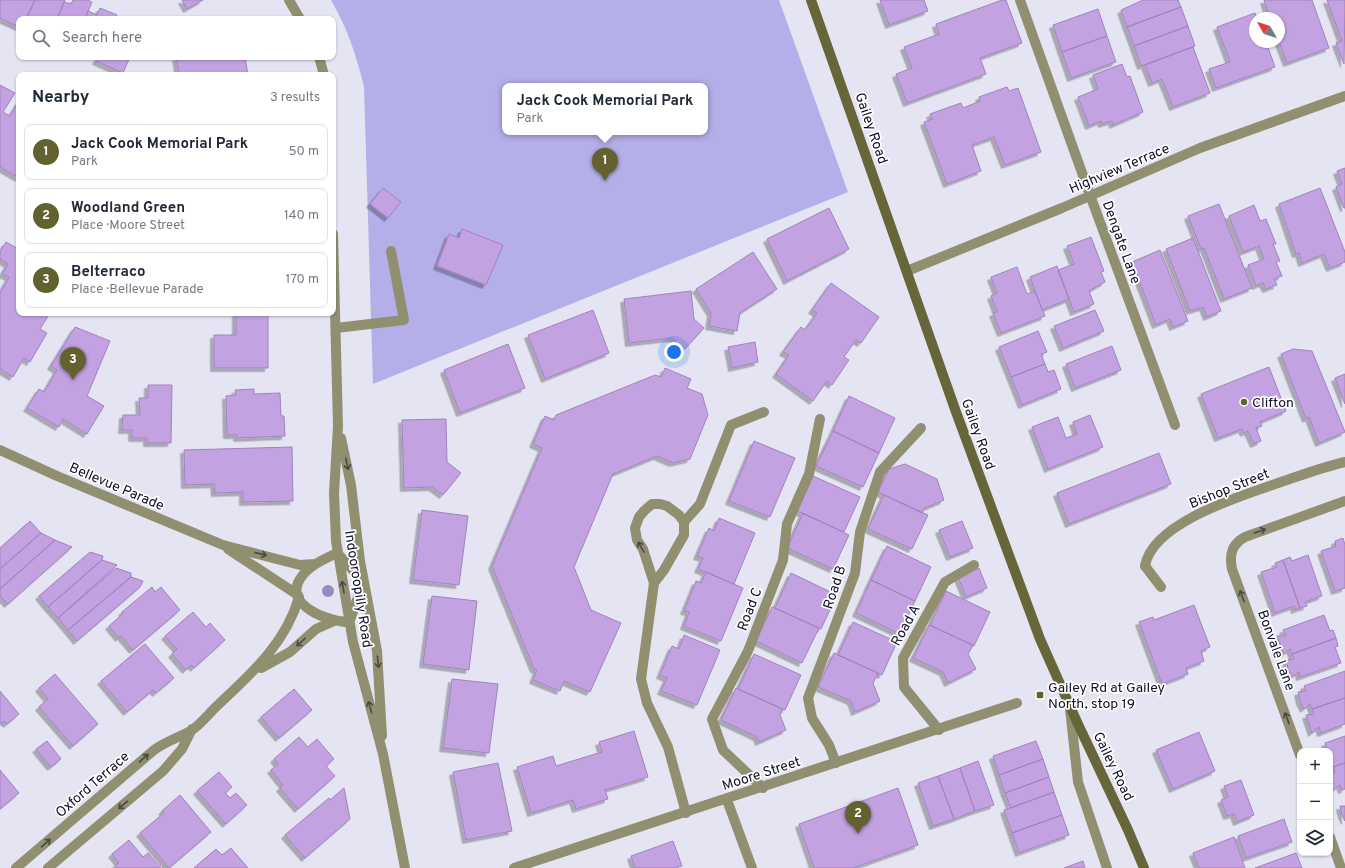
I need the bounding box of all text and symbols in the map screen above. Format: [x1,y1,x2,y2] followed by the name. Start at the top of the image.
[1249,12,1285,48] north arrow
[16,16,336,60] search box
[30,27,52,49] icon: search
[62,29,142,48] text: Search here
[502,83,708,135] popup
[32,87,89,109] text: Nearby
[270,90,320,106] text: 3 results
[850,90,891,167] street label: Gailey Road
[516,92,694,111] text: Jack Cook Memorial Park
[516,111,543,127] text: Park
[71,135,248,154] text: Jack Cook Memorial Park
[1067,141,1172,198] street label: Highview Terrace
[43,144,49,160] text: 1
[289,144,319,160] text: 50 m
[592,148,618,181] pin: 1
[71,154,98,170] text: Park
[71,199,185,218] text: Woodland Green
[1098,199,1144,286] street label: Dengate Lane
[42,208,50,224] text: 2
[284,208,319,224] text: 140 m
[71,218,185,234] text: Place · Moore Street
[71,263,146,282] text: Belterraco
[42,272,50,288] text: 3
[285,272,319,288] text: 170 m
[71,282,204,298] text: Place · Bellevue Parade
[664,342,684,362] your location
[60,347,86,380] pin: 3
[1252,395,1294,412] place label: Clifton
[957,397,998,472] street label: Gailey Road
[1239,397,1249,407] marker: Clifton
[344,457,352,470] one-way arrow
[66,460,166,515] street label: Bellevue Parade
[1187,466,1272,513] street label: Bishop Street
[1253,527,1266,534] one-way arrow
[340,529,375,649] street label: Indooroopilly Road
[636,541,644,553] one-way arrow
[255,551,268,559] one-way arrow
[820,563,850,611] street label: Road B
[339,581,347,594] one-way arrow
[734,586,766,633] street label: Road C
[1238,589,1245,602] one-way arrow
[888,602,925,649] street label: Road A
[1253,608,1298,693] street label: Bonvale Lane
[296,637,307,646] one-way arrow
[374,655,382,668] one-way arrow
[1048,680,1165,713] place label: Gailey Rd at Gailey North, stop 19
[1035,690,1045,700] marker: Gailey Rd at Gailey North, stop 19
[365,701,373,714] one-way arrow
[1282,712,1290,724] one-way arrow
[1089,729,1137,804] street label: Gailey Road
[1297,748,1333,856] map controls
[1297,748,1333,784] button: +
[53,749,133,822] street label: Oxford Terrace
[139,753,150,762] one-way arrow
[720,754,803,795] street label: Moore Street
[1297,784,1333,820] button: −
[118,800,128,809] one-way arrow
[845,801,871,834] pin: 2
[1297,820,1333,856] button: layers
[40,838,51,847] one-way arrow

